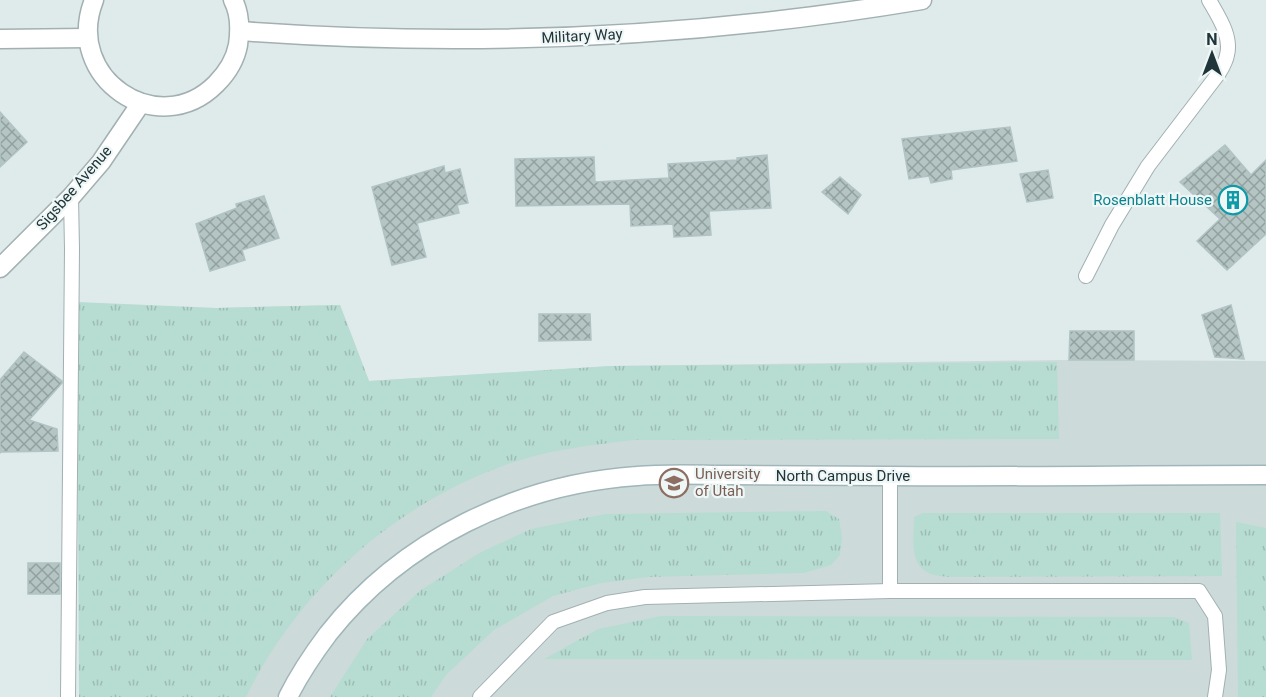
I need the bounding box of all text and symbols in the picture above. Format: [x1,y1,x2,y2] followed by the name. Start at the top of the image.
[1182,24,1242,84] north arrow
[541,25,623,47] street label: Military Way
[1206,30,1218,49] text: N
[32,142,116,234] street label: Sigsbee Avenue
[1217,184,1249,216] building icon: Rosenblatt House
[1093,191,1212,209] place label: Rosenblatt House
[695,465,760,500] place label: University of Utah
[658,467,690,499] school or university icon: University of Utah
[776,467,910,485] street label: North Campus Drive

